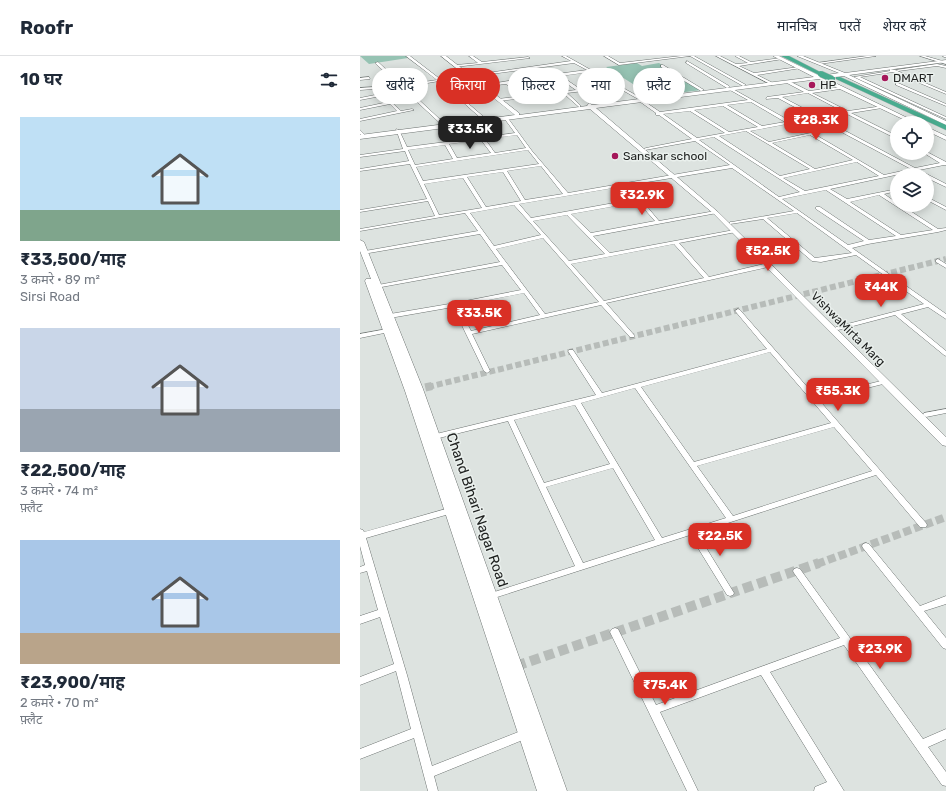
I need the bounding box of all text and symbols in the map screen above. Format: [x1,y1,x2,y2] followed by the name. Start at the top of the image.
[20,16,73,39] text: Roofr
[777,18,817,35] text: मानचित्र
[839,18,861,35] text: परतें
[883,18,926,35] text: शेयर करें
[372,68,428,104] chip: खरीदें
[436,68,500,104] chip: किराया
[508,68,569,104] chip: फ़िल्टर
[577,68,625,104] chip: नया
[633,68,685,104] chip: फ़्लैट
[20,69,62,89] text: 10 घर
[318,69,340,91] icon: filters
[893,71,934,85] place label: DMART
[880,73,890,83] marker: DMART
[820,78,837,92] place label: HP
[807,80,817,90] marker: HP
[783,107,849,141] pin: ₹28.3K
[793,112,839,127] text: ₹28.3K
[437,116,503,150] pin: ₹33.5K
[890,116,934,212] map controls
[890,116,934,160] button: locate
[447,121,493,136] text: ₹33.5K
[144,143,216,215] icon: home
[623,149,707,163] place label: Sanskar school
[610,151,620,161] marker: Sanskar school
[890,168,934,212] button: layers
[609,182,675,216] pin: ₹32.9K
[620,187,664,202] text: ₹32.9K
[735,238,801,272] pin: ₹52.5K
[745,243,791,258] text: ₹52.5K
[20,249,126,269] text: ₹33,500/माह
[20,272,100,287] text: 3 कमरे · 89 m²
[857,274,905,308] pin: ₹44K
[864,279,898,294] text: ₹44K
[20,289,80,304] text: Sirsi Road
[808,289,888,369] street label: VishwaMirta Marg
[446,300,512,334] pin: ₹33.5K
[456,305,502,320] text: ₹33.5K
[144,354,216,426] icon: home
[805,378,871,412] pin: ₹55.3K
[815,383,861,398] text: ₹55.3K
[443,431,511,589] street label: Chand Bihari Nagar Road
[20,460,125,480] text: ₹22,500/माह
[20,483,98,498] text: 3 कमरे · 74 m²
[20,500,43,515] text: फ़्लैट
[687,523,753,557] pin: ₹22.5K
[697,528,743,543] text: ₹22.5K
[144,566,216,638] icon: home
[847,636,913,670] pin: ₹23.9K
[858,641,902,656] text: ₹23.9K
[20,672,125,692] text: ₹23,900/माह
[632,672,698,706] pin: ₹75.4K
[643,677,687,692] text: ₹75.4K
[20,695,99,710] text: 2 कमरे · 70 m²
[20,712,43,727] text: फ़्लैट

